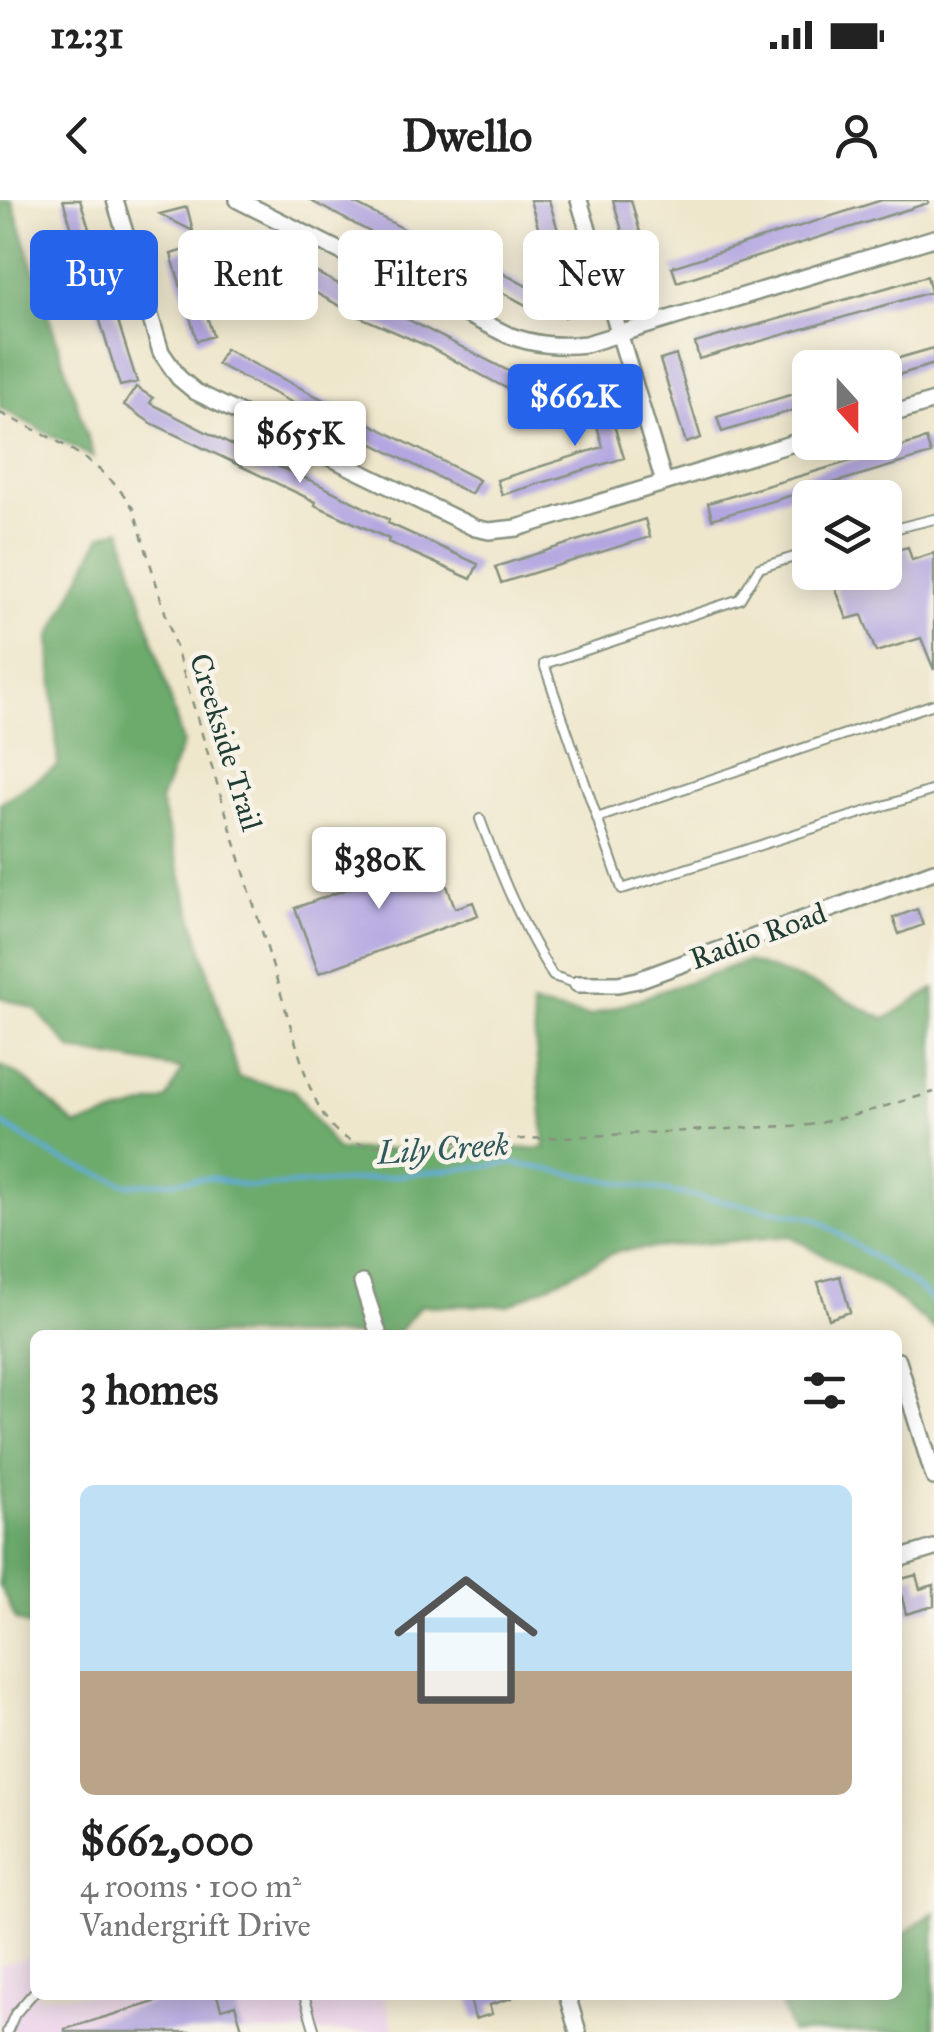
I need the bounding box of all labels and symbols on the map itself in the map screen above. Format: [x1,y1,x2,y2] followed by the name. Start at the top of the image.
[792,350,902,460] north arrow
[505,364,645,449] pin: $662K
[230,401,370,486] pin: $655K
[182,649,270,836] street label: Creekside Trail
[309,827,449,912] pin: $380K
[685,895,831,977] street label: Radio Road
[374,1125,510,1173] water label: Lily Creek

